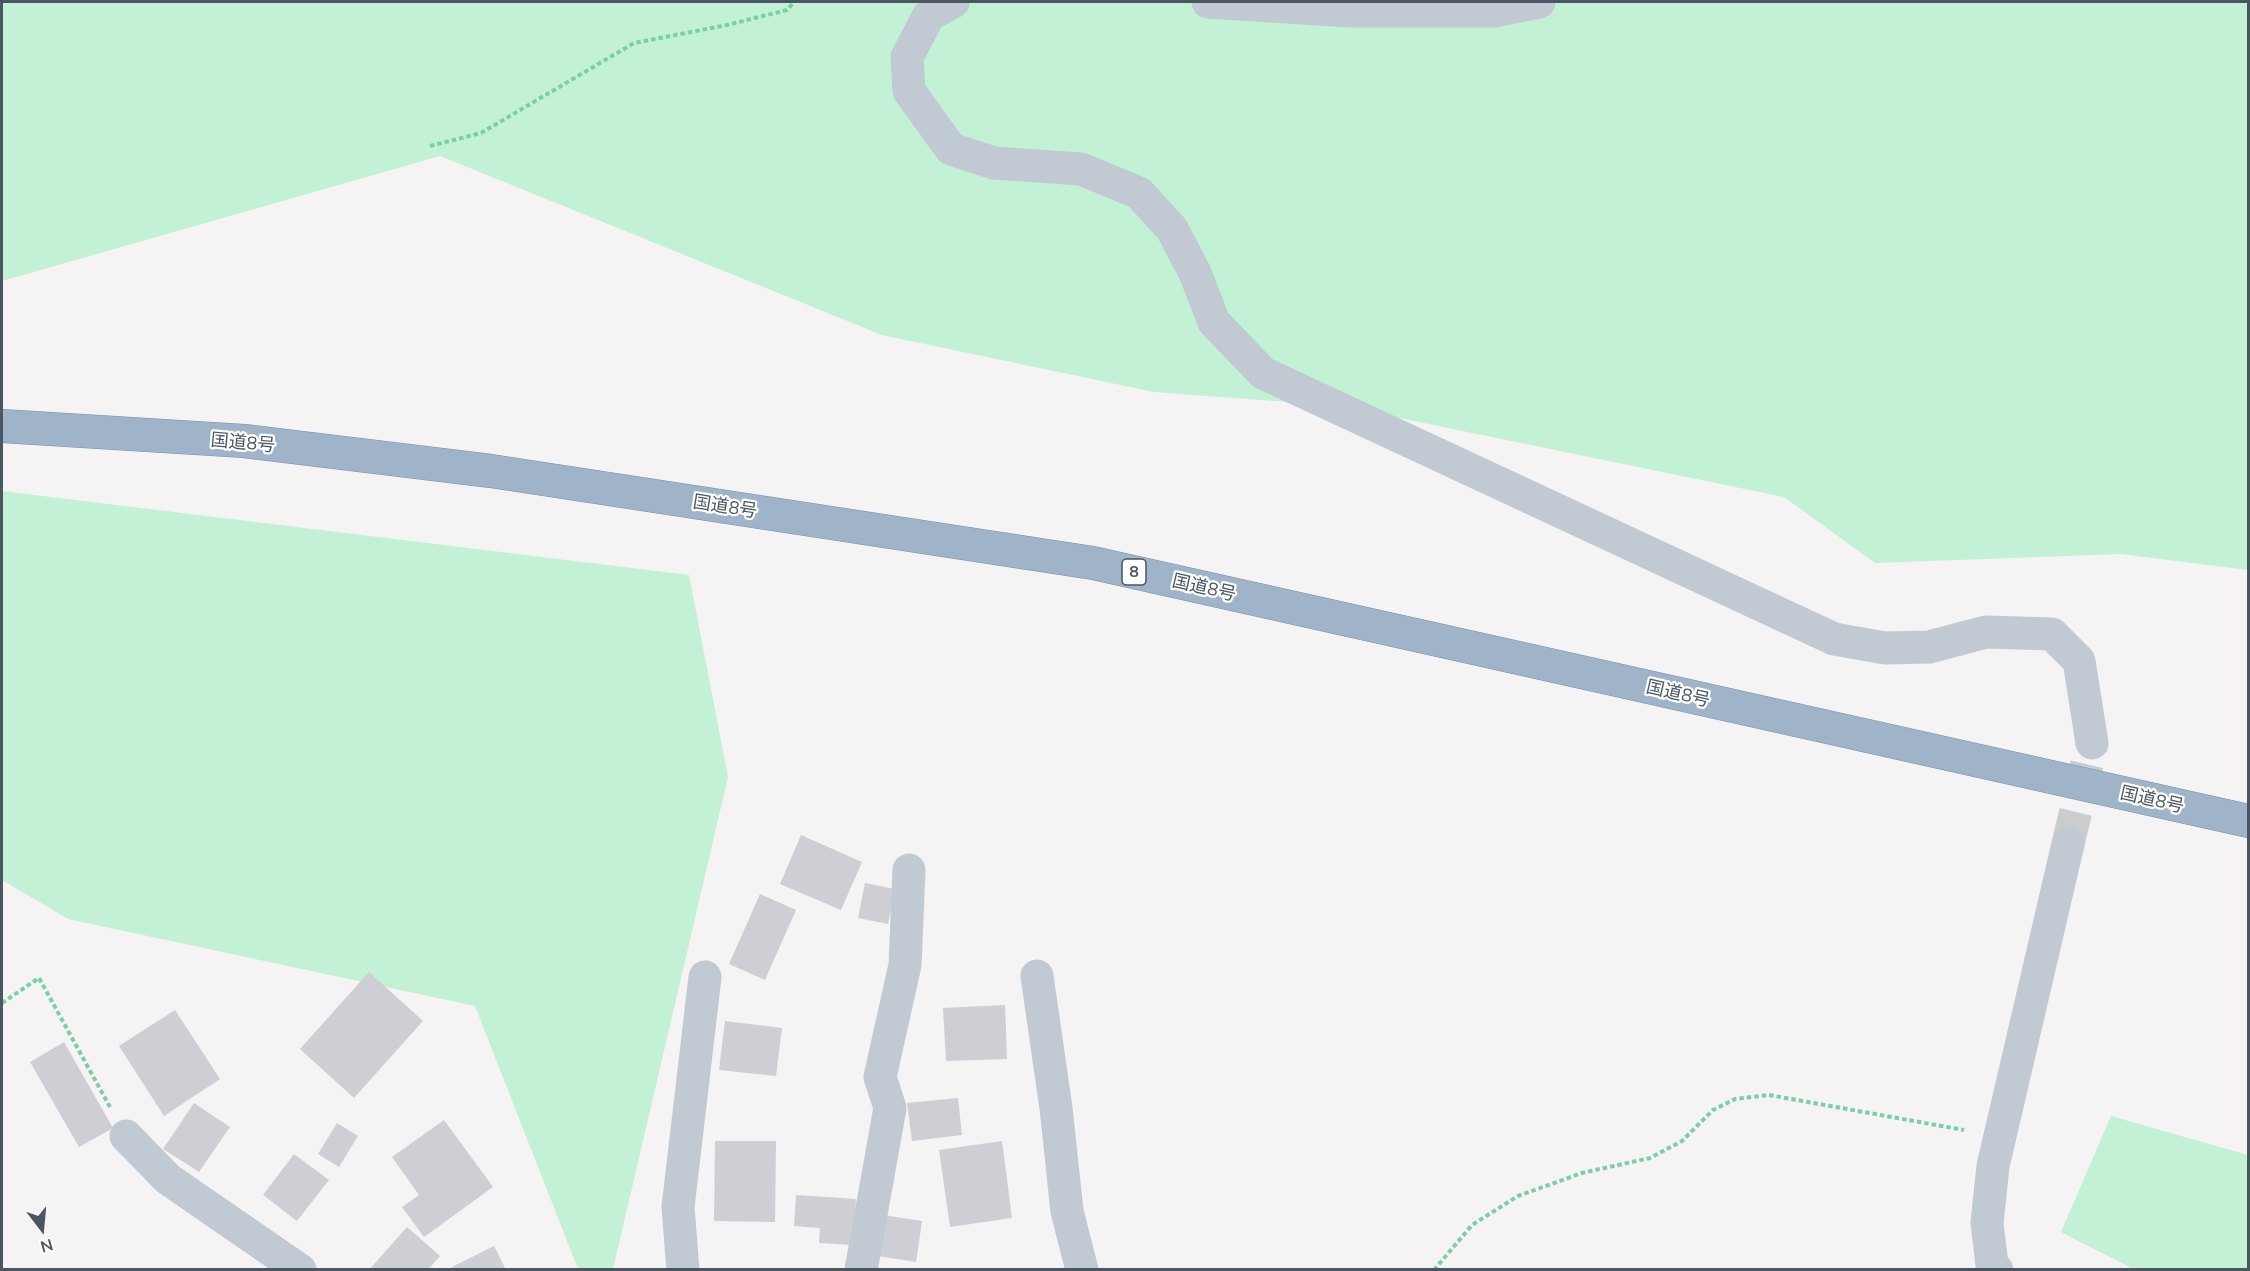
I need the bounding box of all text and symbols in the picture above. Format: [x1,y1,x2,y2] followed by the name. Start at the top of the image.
[210,429,276,457] street label: 国道8号
[691,491,759,523] street label: 国道8号
[1122,559,1146,585] road number: 8
[1170,570,1238,606] street label: 国道8号
[1644,676,1712,712] street label: 国道8号
[2118,782,2186,818] street label: 国道8号
[12,1199,72,1259] north arrow
[38,1235,56,1258] text: N

